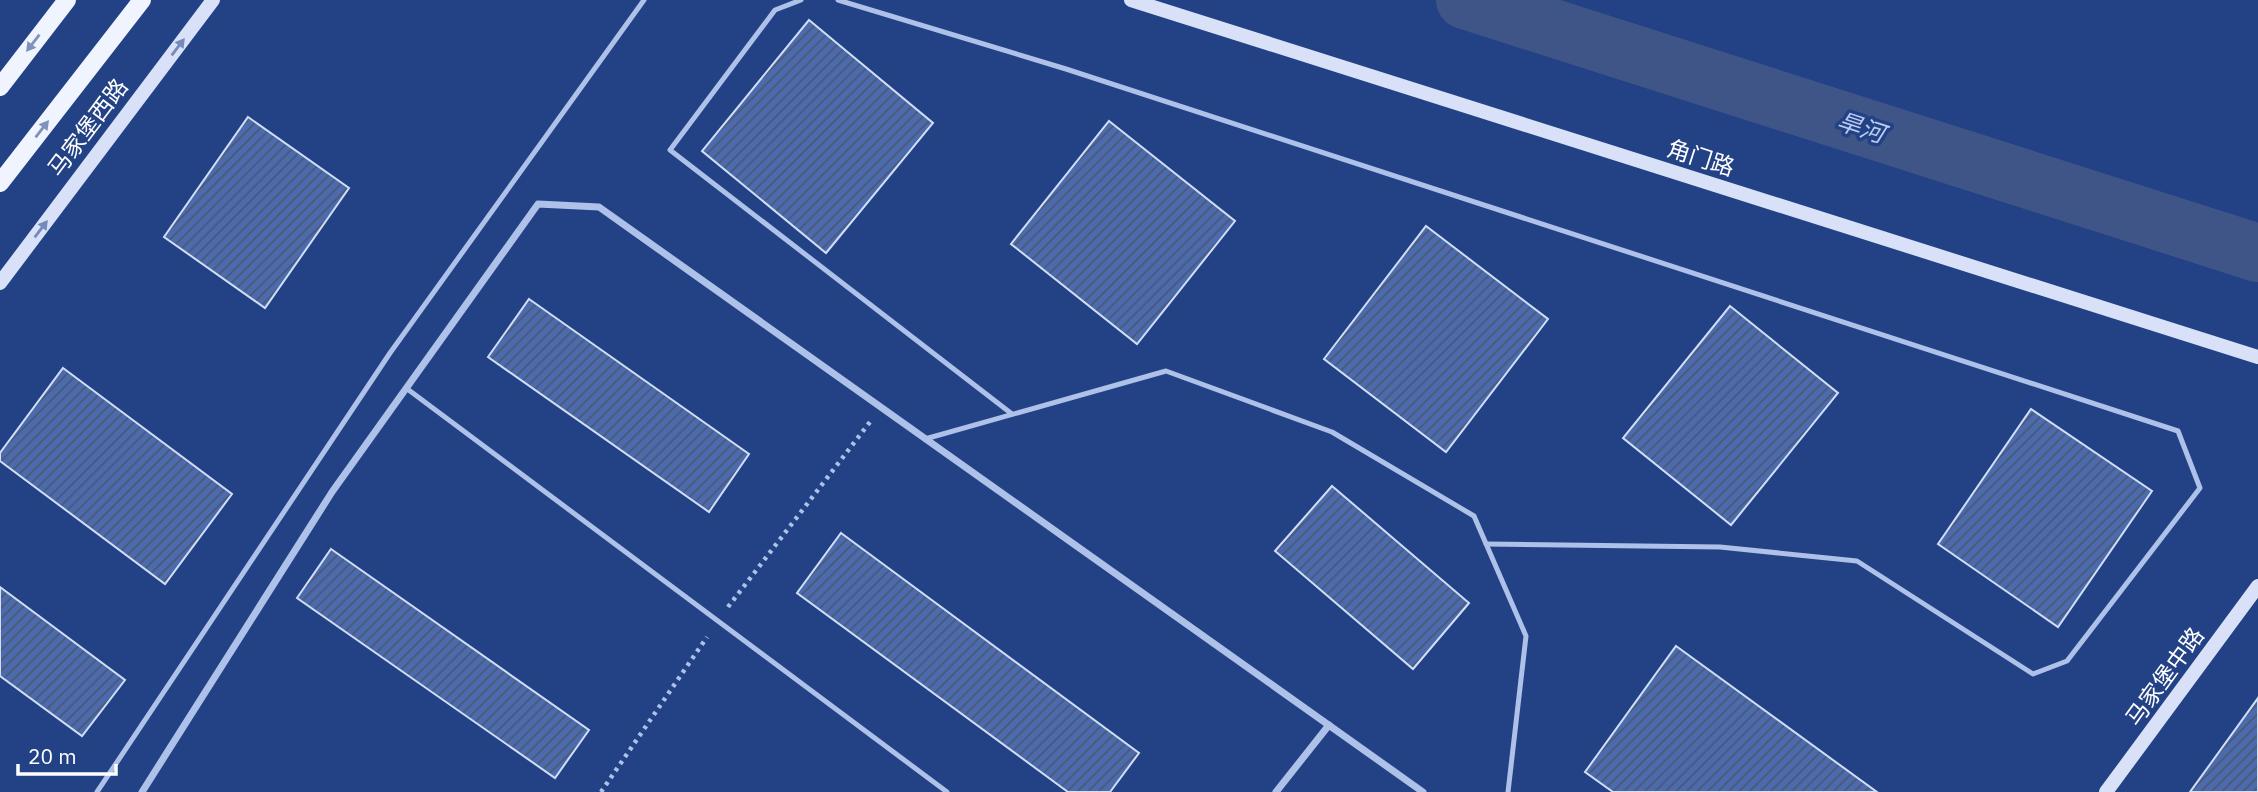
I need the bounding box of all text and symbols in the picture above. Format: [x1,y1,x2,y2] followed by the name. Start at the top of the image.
[26,34,41,52] one-way arrow
[171,38,185,56] one-way arrow
[40,72,134,182] street label: 马家堡西路
[1833,104,1893,151] water label: 旱河
[34,121,49,139] one-way arrow
[1664,132,1738,182] street label: 角门路
[34,219,48,238] one-way arrow
[2118,621,2210,731] street label: 马家堡中路
[18,732,116,776] scale bar
[28,742,77,770] text: 20 m

